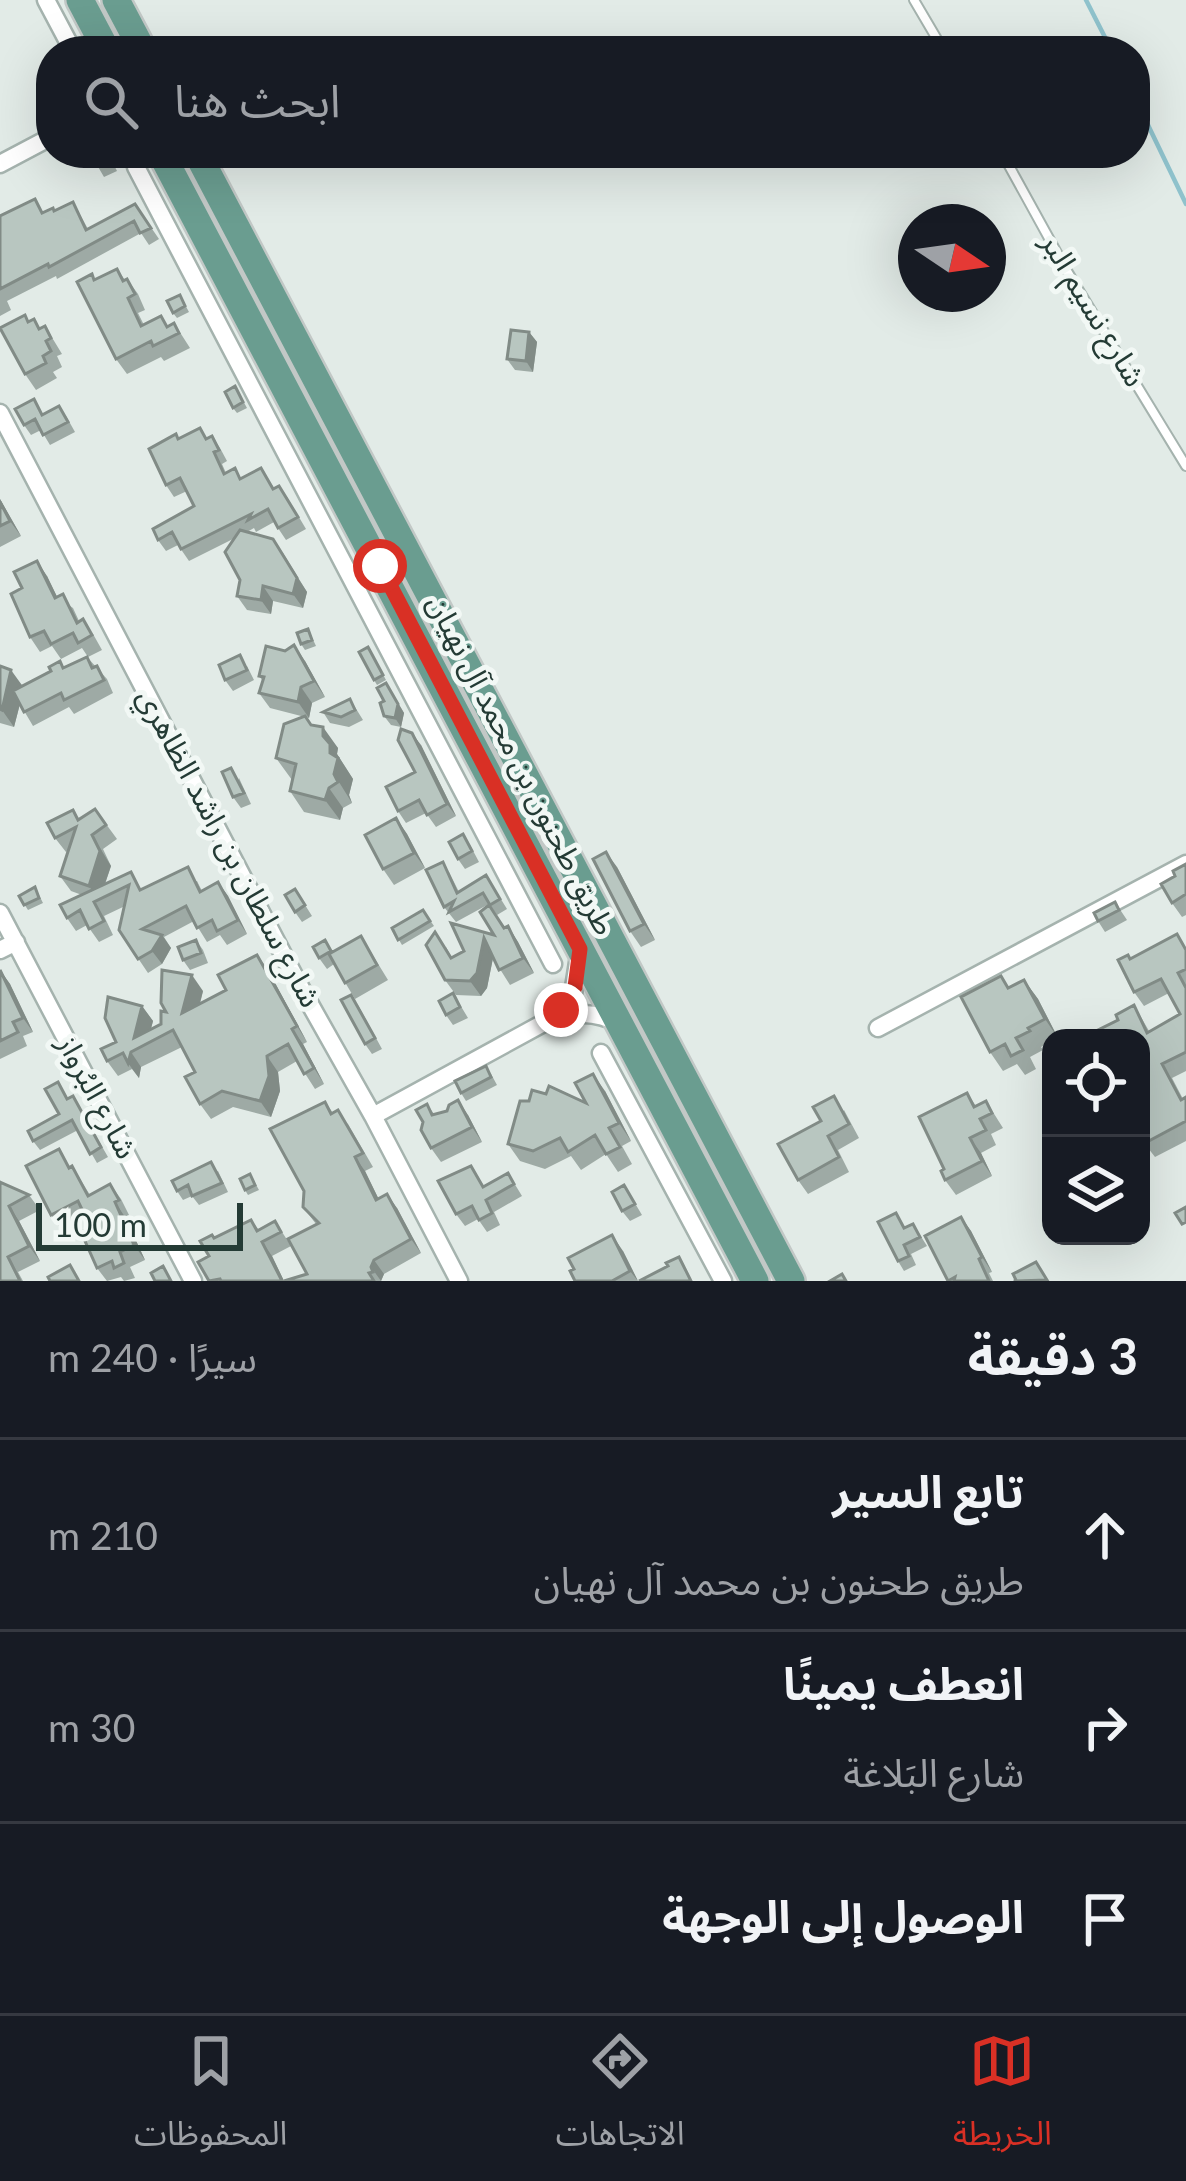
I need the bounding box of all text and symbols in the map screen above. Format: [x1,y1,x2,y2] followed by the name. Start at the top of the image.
[36,36,1150,168] search box
[78,69,144,135] icon: search
[174,73,341,127] text: ابحث هنا
[898,204,1006,312] north arrow
[1028,225,1155,396] street label: شارع نسيم البر
[353,539,407,593] route start
[419,588,624,941] street label: طريق طحنون بن محمد آل نهيان
[125,681,330,1016] street label: شارع سلطان بن راشد الظاهري
[534,983,588,1037] route end
[45,1027,146,1167] street label: شارع البُرواز
[1042,1029,1150,1245] map controls
[1042,1029,1150,1137] button: locate
[1042,1137,1150,1245] button: layers
[36,1197,243,1250] scale bar
[54,1204,147,1244] text: 100 m
[968,1325,1138,1386] text: 3 دقيقة
[48,1334,257,1380] text: سيرًا · 240 m
[833,1464,1024,1518] text: تابع السير
[1072,1502,1138,1568] icon: ahead
[48,1512,158,1558] text: 210 m
[534,1557,1024,1603] text: طريق طحنون بن محمد آل نهيان
[783,1656,1024,1710] text: انعطف يمينًا
[1072,1694,1138,1760] icon: right
[48,1704,135,1750] text: 30 m
[843,1749,1024,1795] text: شارع البَلاغة
[1072,1886,1138,1952] icon: arrive
[662,1889,1024,1943] text: الوصول إلى الوجهة
[134,2028,287,2169] tab: المحفوظات
[556,2028,685,2169] tab: الاتجاهات
[953,2028,1052,2169] tab: الخريطة

